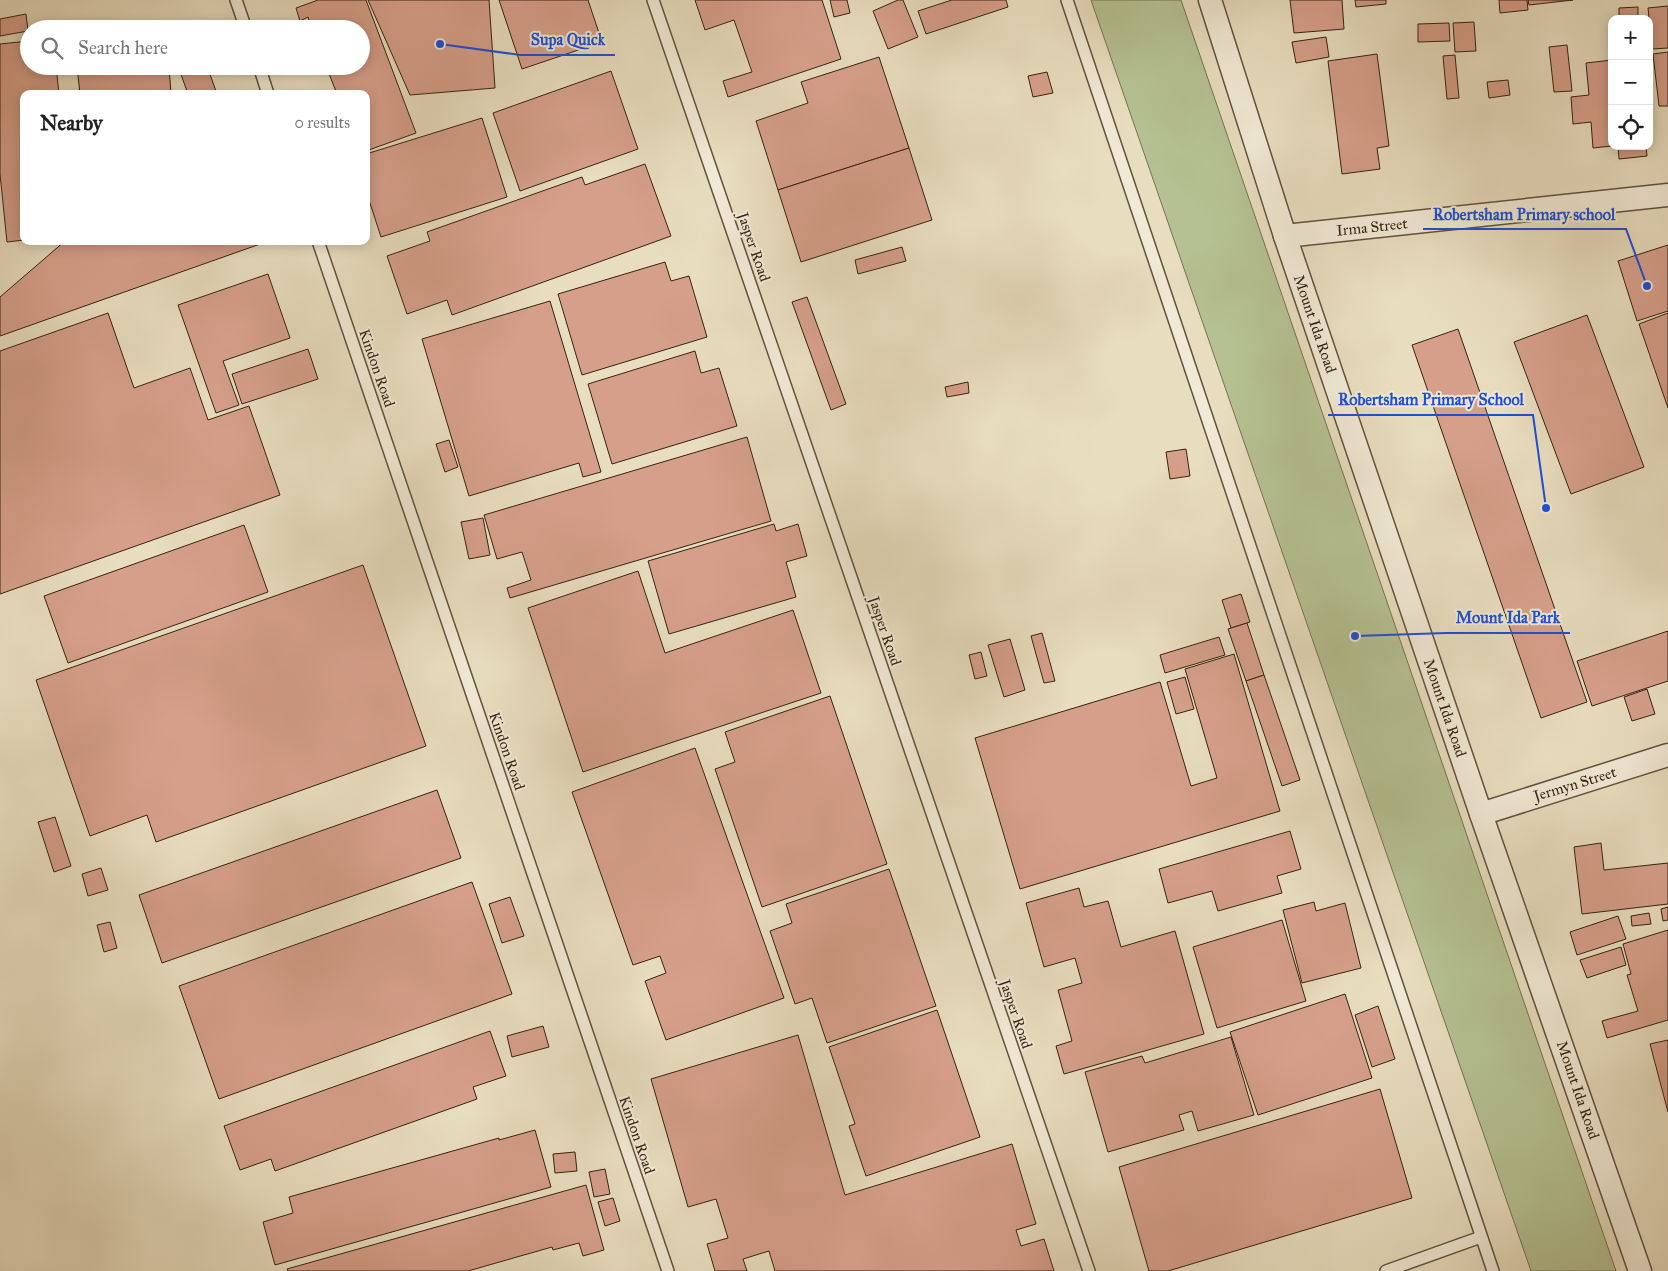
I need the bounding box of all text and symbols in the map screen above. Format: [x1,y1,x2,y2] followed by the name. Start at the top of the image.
[1608,15,1653,150] map controls
[1608,15,1653,60] button: +
[20,20,370,75] search box
[520,24,615,55] callout: Supa Quick
[531,30,606,50] text: Supa Quick
[38,34,66,62] icon: search
[78,36,168,59] text: Search here
[1608,60,1653,105] button: −
[1608,105,1653,150] button: locate
[40,110,103,136] text: Nearby
[295,113,350,132] text: 0 results
[1423,198,1626,229] callout: Robertsham Primary school
[1433,205,1616,225] text: Robertsham Primary school
[732,208,774,285] street label: Jasper Road
[1336,214,1409,240] street label: Irma Street
[1290,272,1340,376] street label: Mount Ida Road
[355,327,399,410] street label: Kindon Road
[1328,384,1533,415] callout: Robertsham Primary School
[1338,390,1525,410] text: Robertsham Primary School
[863,592,905,669] street label: Jasper Road
[1446,602,1570,633] callout: Mount Ida Park
[1456,608,1561,627] text: Mount Ida Park
[1420,656,1470,760] street label: Mount Ida Road
[485,710,529,793] street label: Kindon Road
[1530,763,1620,807] street label: Jermyn Street
[994,975,1036,1052] street label: Jasper Road
[1553,1038,1603,1142] street label: Mount Ida Road
[615,1094,659,1177] street label: Kindon Road

